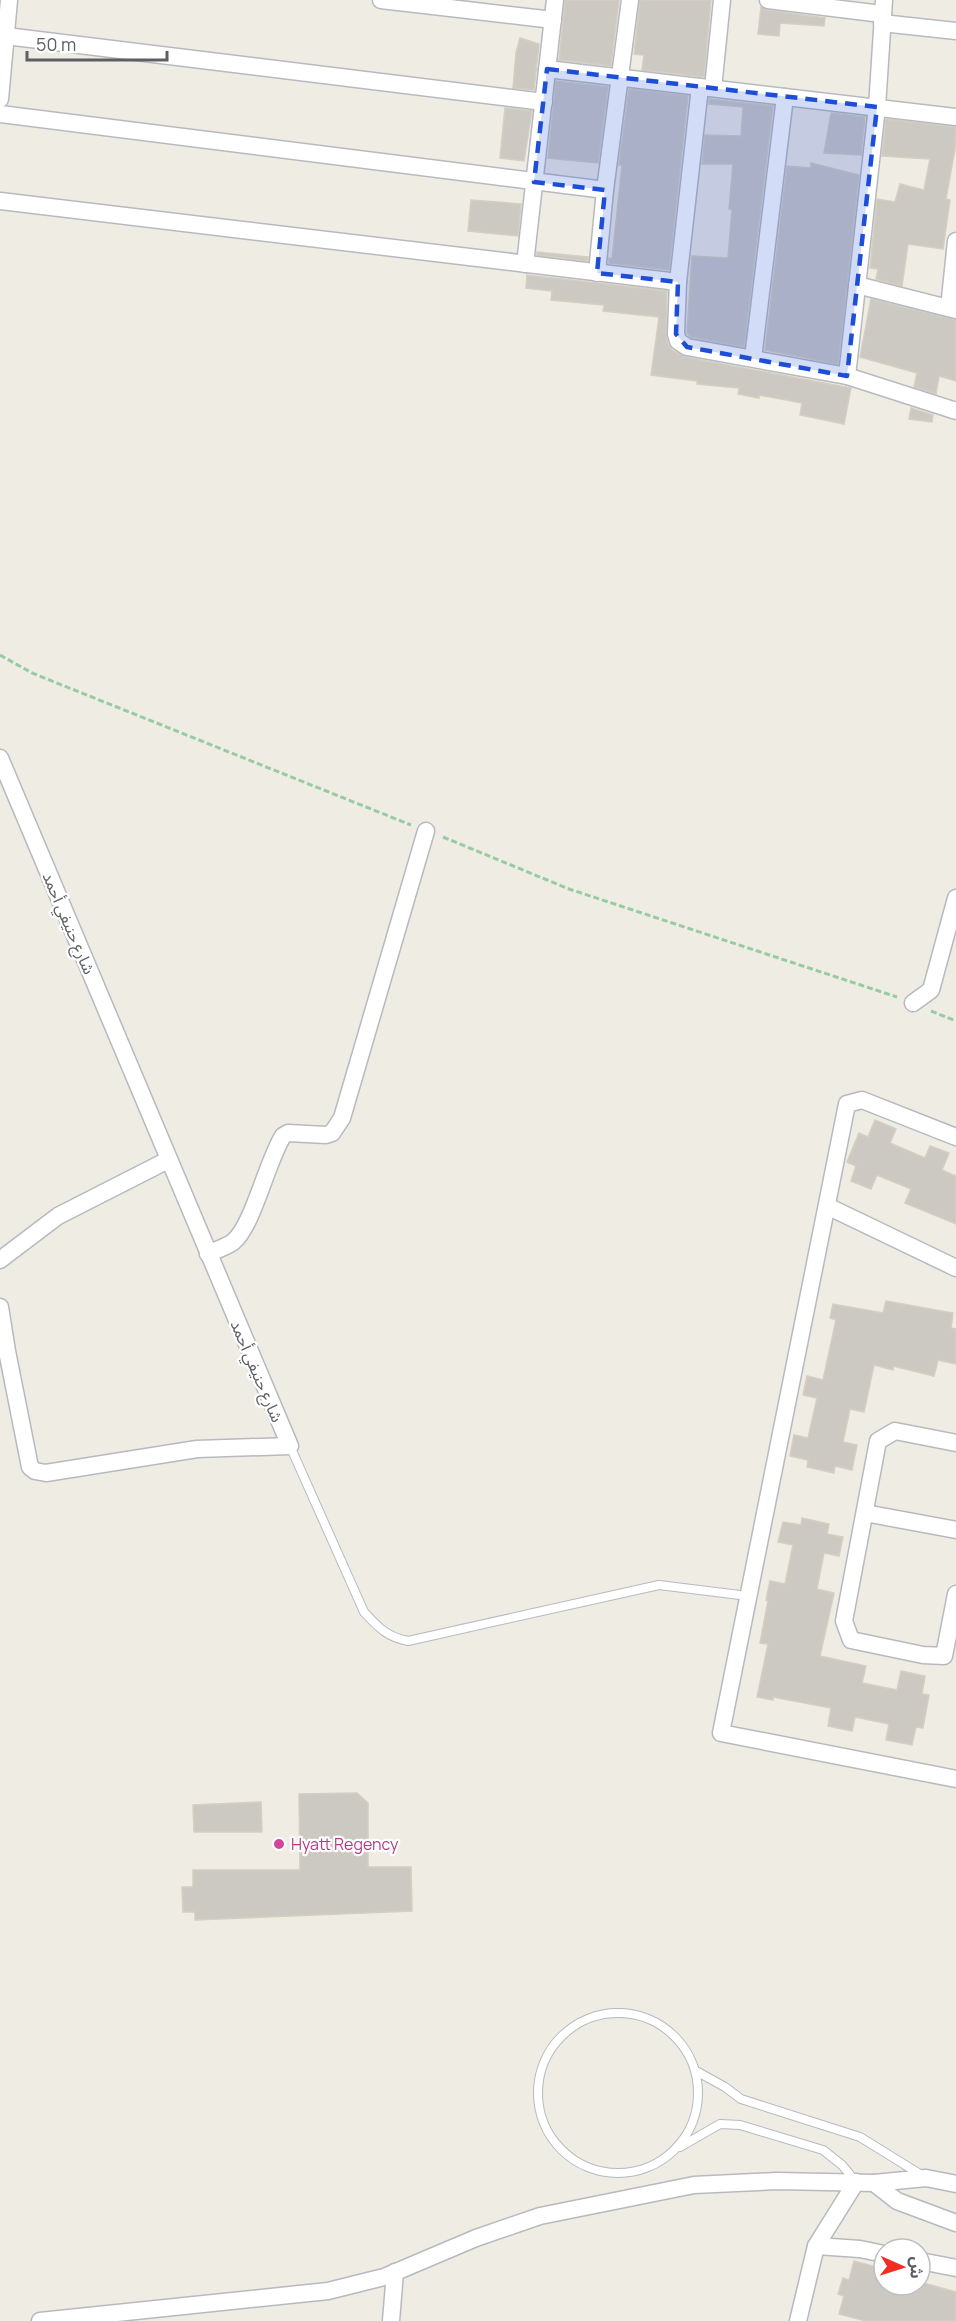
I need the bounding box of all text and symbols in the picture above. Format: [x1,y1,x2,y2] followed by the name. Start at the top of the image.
[27,24,166,62] scale bar
[36,32,76,56] text: 50 m
[36,868,100,978] street label: شارع حنيفي أحمد
[224,1316,288,1426] street label: شارع حنيفي أحمد
[291,1833,399,1855] place label: Hyatt Regency
[272,1837,286,1851] marker: Hyatt Regency
[872,2237,932,2297] north arrow
[905,2256,929,2279] text: ش

